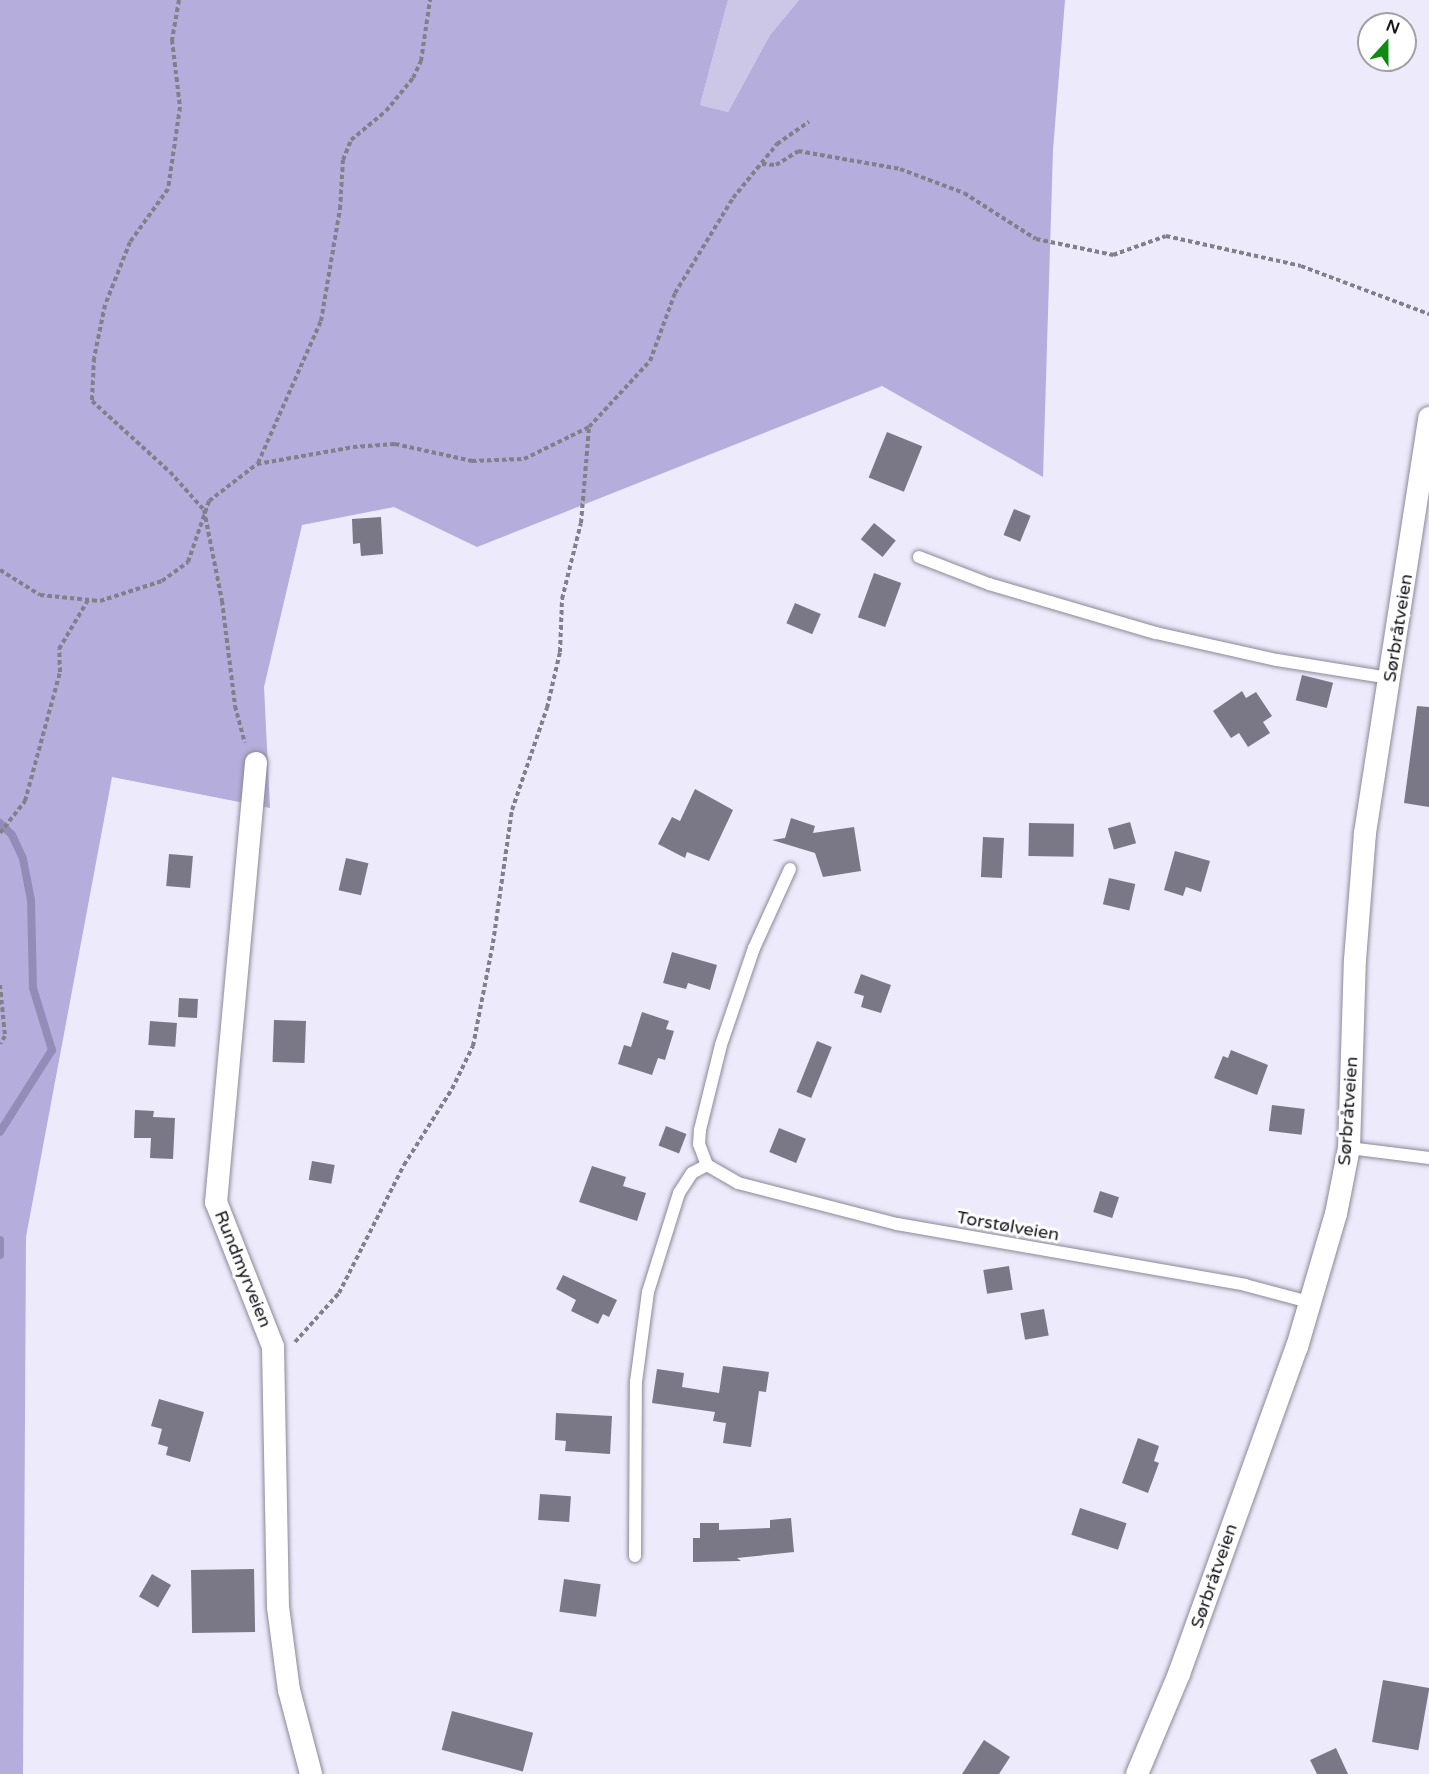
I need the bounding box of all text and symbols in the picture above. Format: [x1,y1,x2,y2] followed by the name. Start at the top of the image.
[1357,12,1417,72] north arrow
[1383,15,1402,39] text: N
[1379,572,1417,684] street label: Sørbråtveien
[1333,1056,1363,1166] street label: Sørbråtveien
[955,1206,1061,1246] street label: Torstølveien
[210,1207,276,1331] street label: Rundmyrveien
[1186,1521,1242,1631] street label: Sørbråtveien

